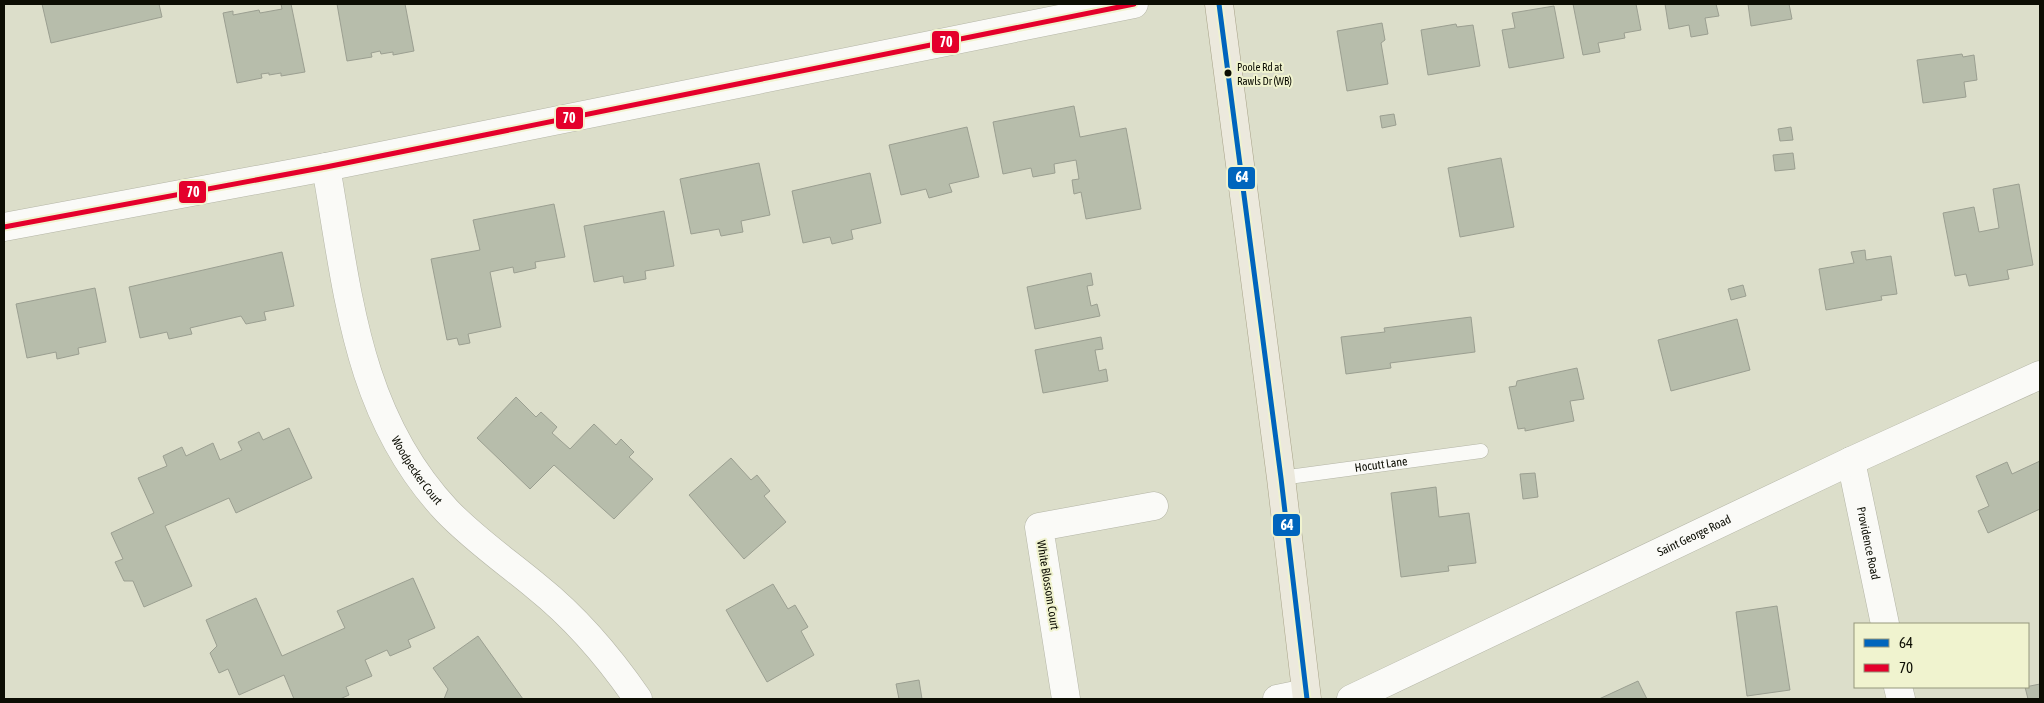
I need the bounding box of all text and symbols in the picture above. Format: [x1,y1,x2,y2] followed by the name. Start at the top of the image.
[931,30,960,54] line badge: 70
[939,34,953,50] text: 70
[1237,61,1292,87] place label: Poole Rd at Rawls Dr (WB)
[1223,68,1233,78] marker: Poole Rd at Rawls Dr (WB)
[555,106,584,130] line badge: 70
[562,110,576,126] text: 70
[1227,166,1256,190] line badge: 64
[1235,169,1249,185] text: 64
[178,180,207,204] line badge: 70
[186,184,200,200] text: 70
[388,434,445,508] street label: Woodpecker Court
[1354,454,1408,475] street label: Hocutt Lane
[1854,505,1883,581] street label: Providence Road
[1655,512,1733,559] street label: Saint George Road
[1272,513,1301,537] line badge: 64
[1280,517,1294,533] text: 64
[1034,539,1062,631] street label: White Blossom Court
[1854,623,2029,688] legend
[1899,634,1913,651] text: 64
[1899,659,1913,676] text: 70

